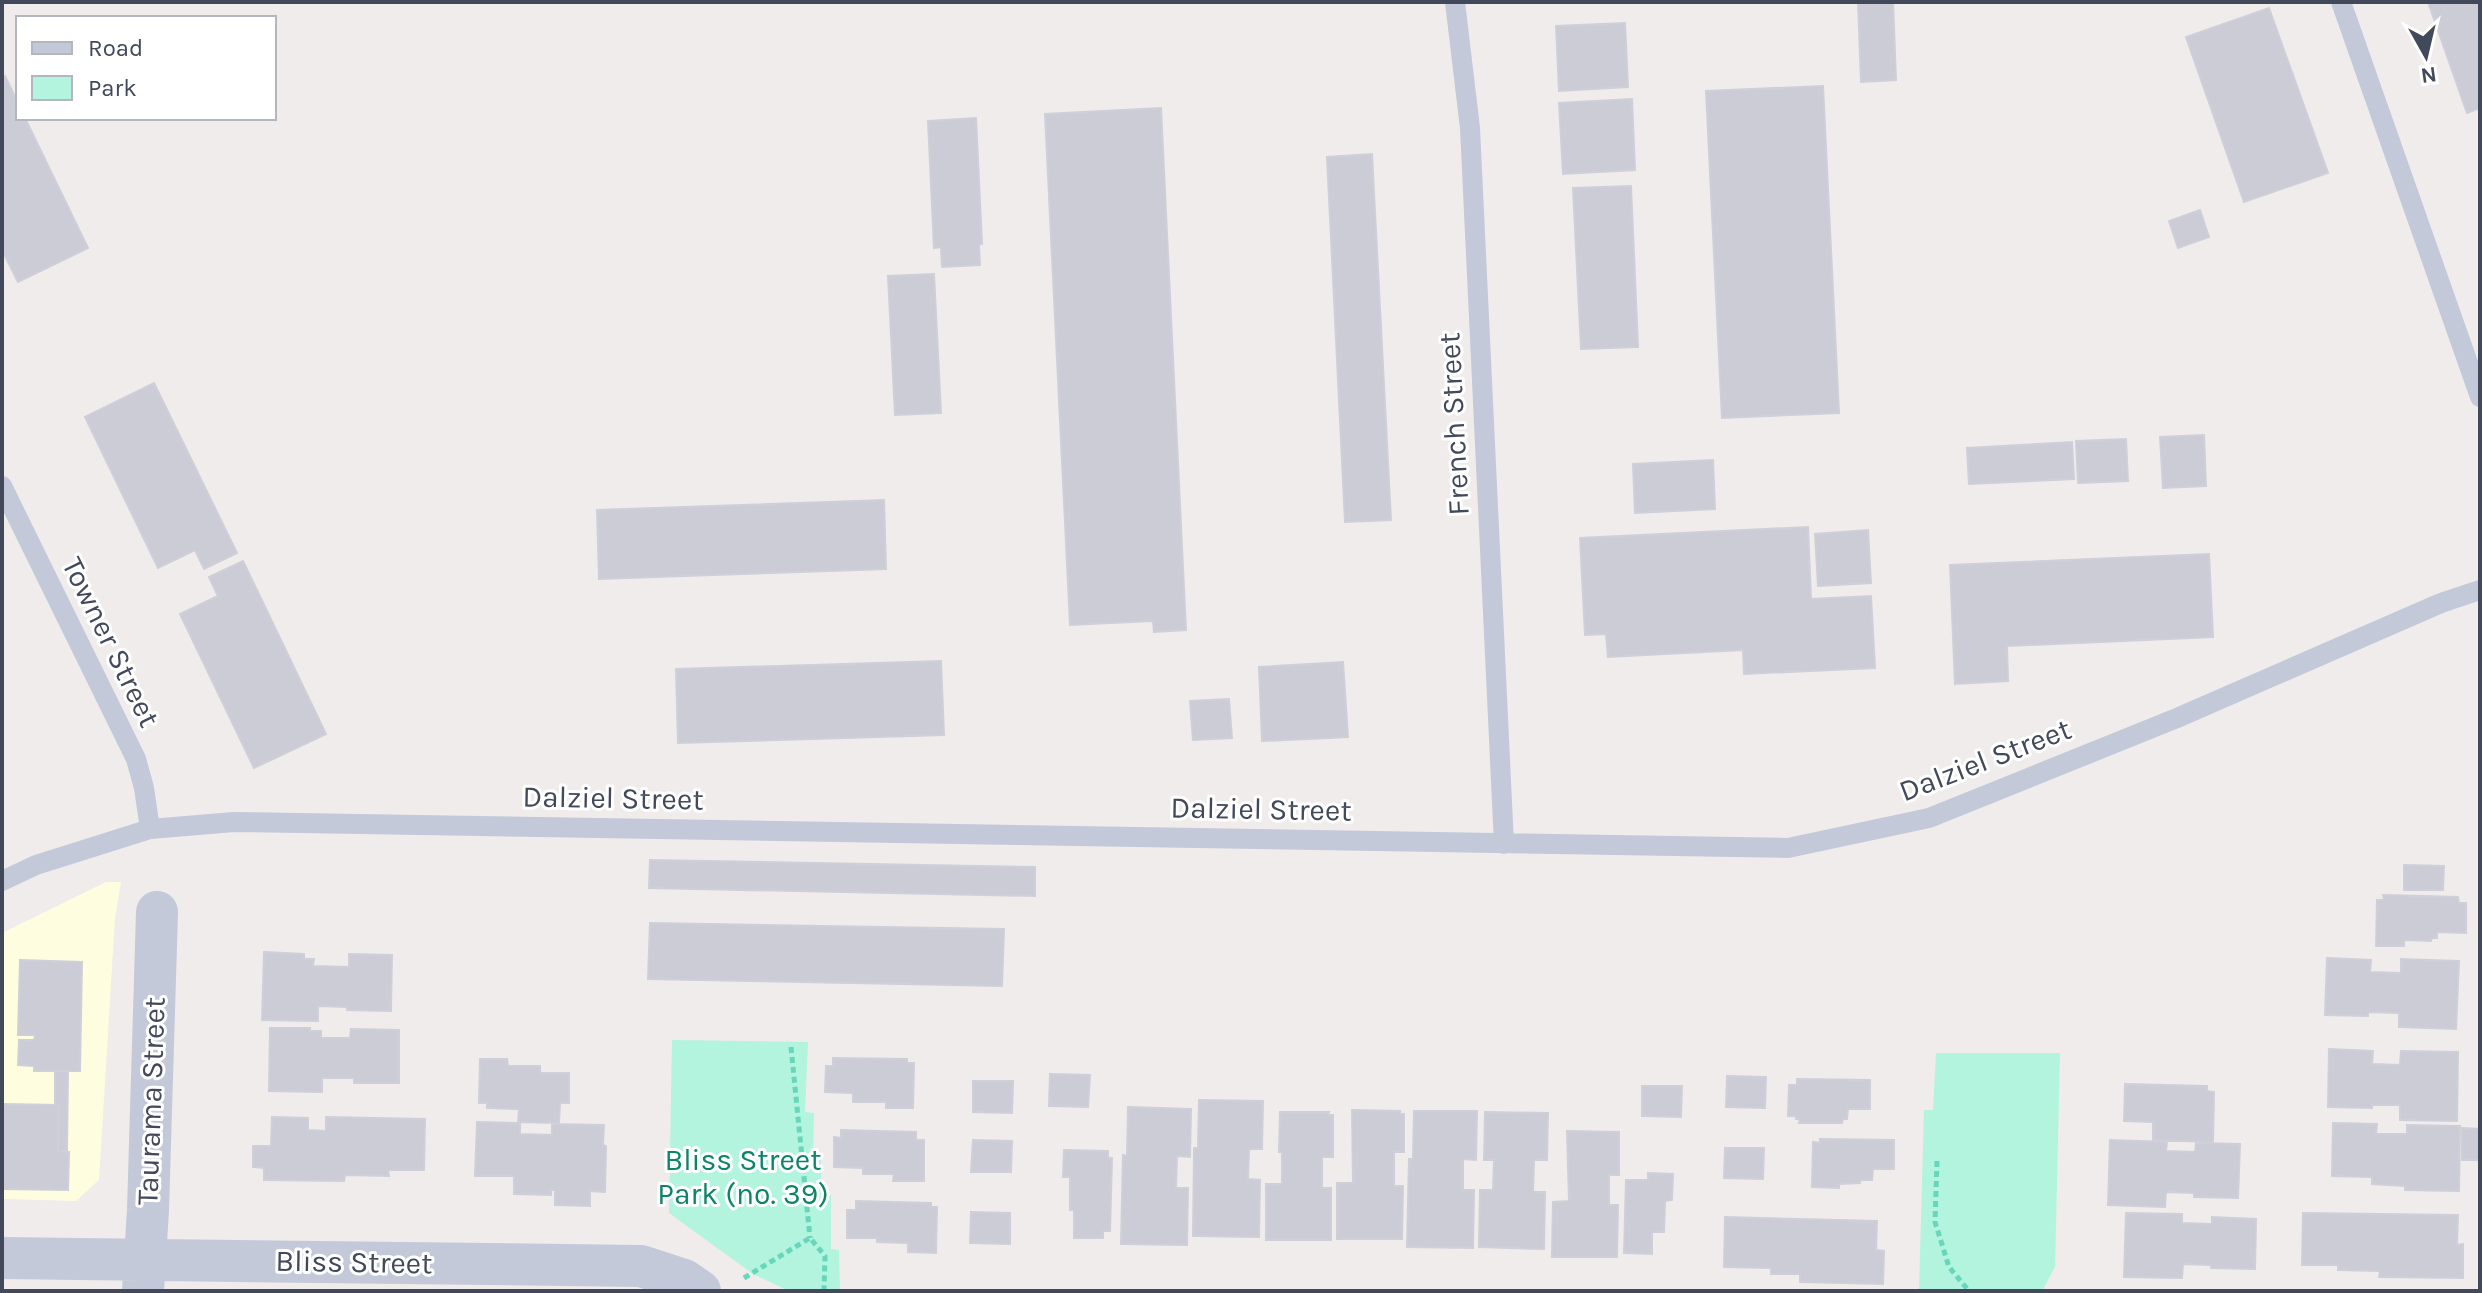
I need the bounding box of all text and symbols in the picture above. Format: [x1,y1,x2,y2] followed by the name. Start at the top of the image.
[16,16,276,120] legend
[2386,16,2466,96] north arrow
[88,34,143,62] text: Road
[2419,61,2438,89] text: N
[88,74,137,102] text: Park
[1431,332,1477,516] street label: French Street
[54,551,168,733] street label: Towner Street
[1894,711,2076,809] street label: Dalziel Street
[522,778,704,818] street label: Dalziel Street
[1170,789,1352,829] street label: Dalziel Street
[129,996,173,1206] street label: Taurama Street
[657,1142,829,1212] park label: Bliss Street Park (no. 39)
[275,1243,433,1281] street label: Bliss Street

